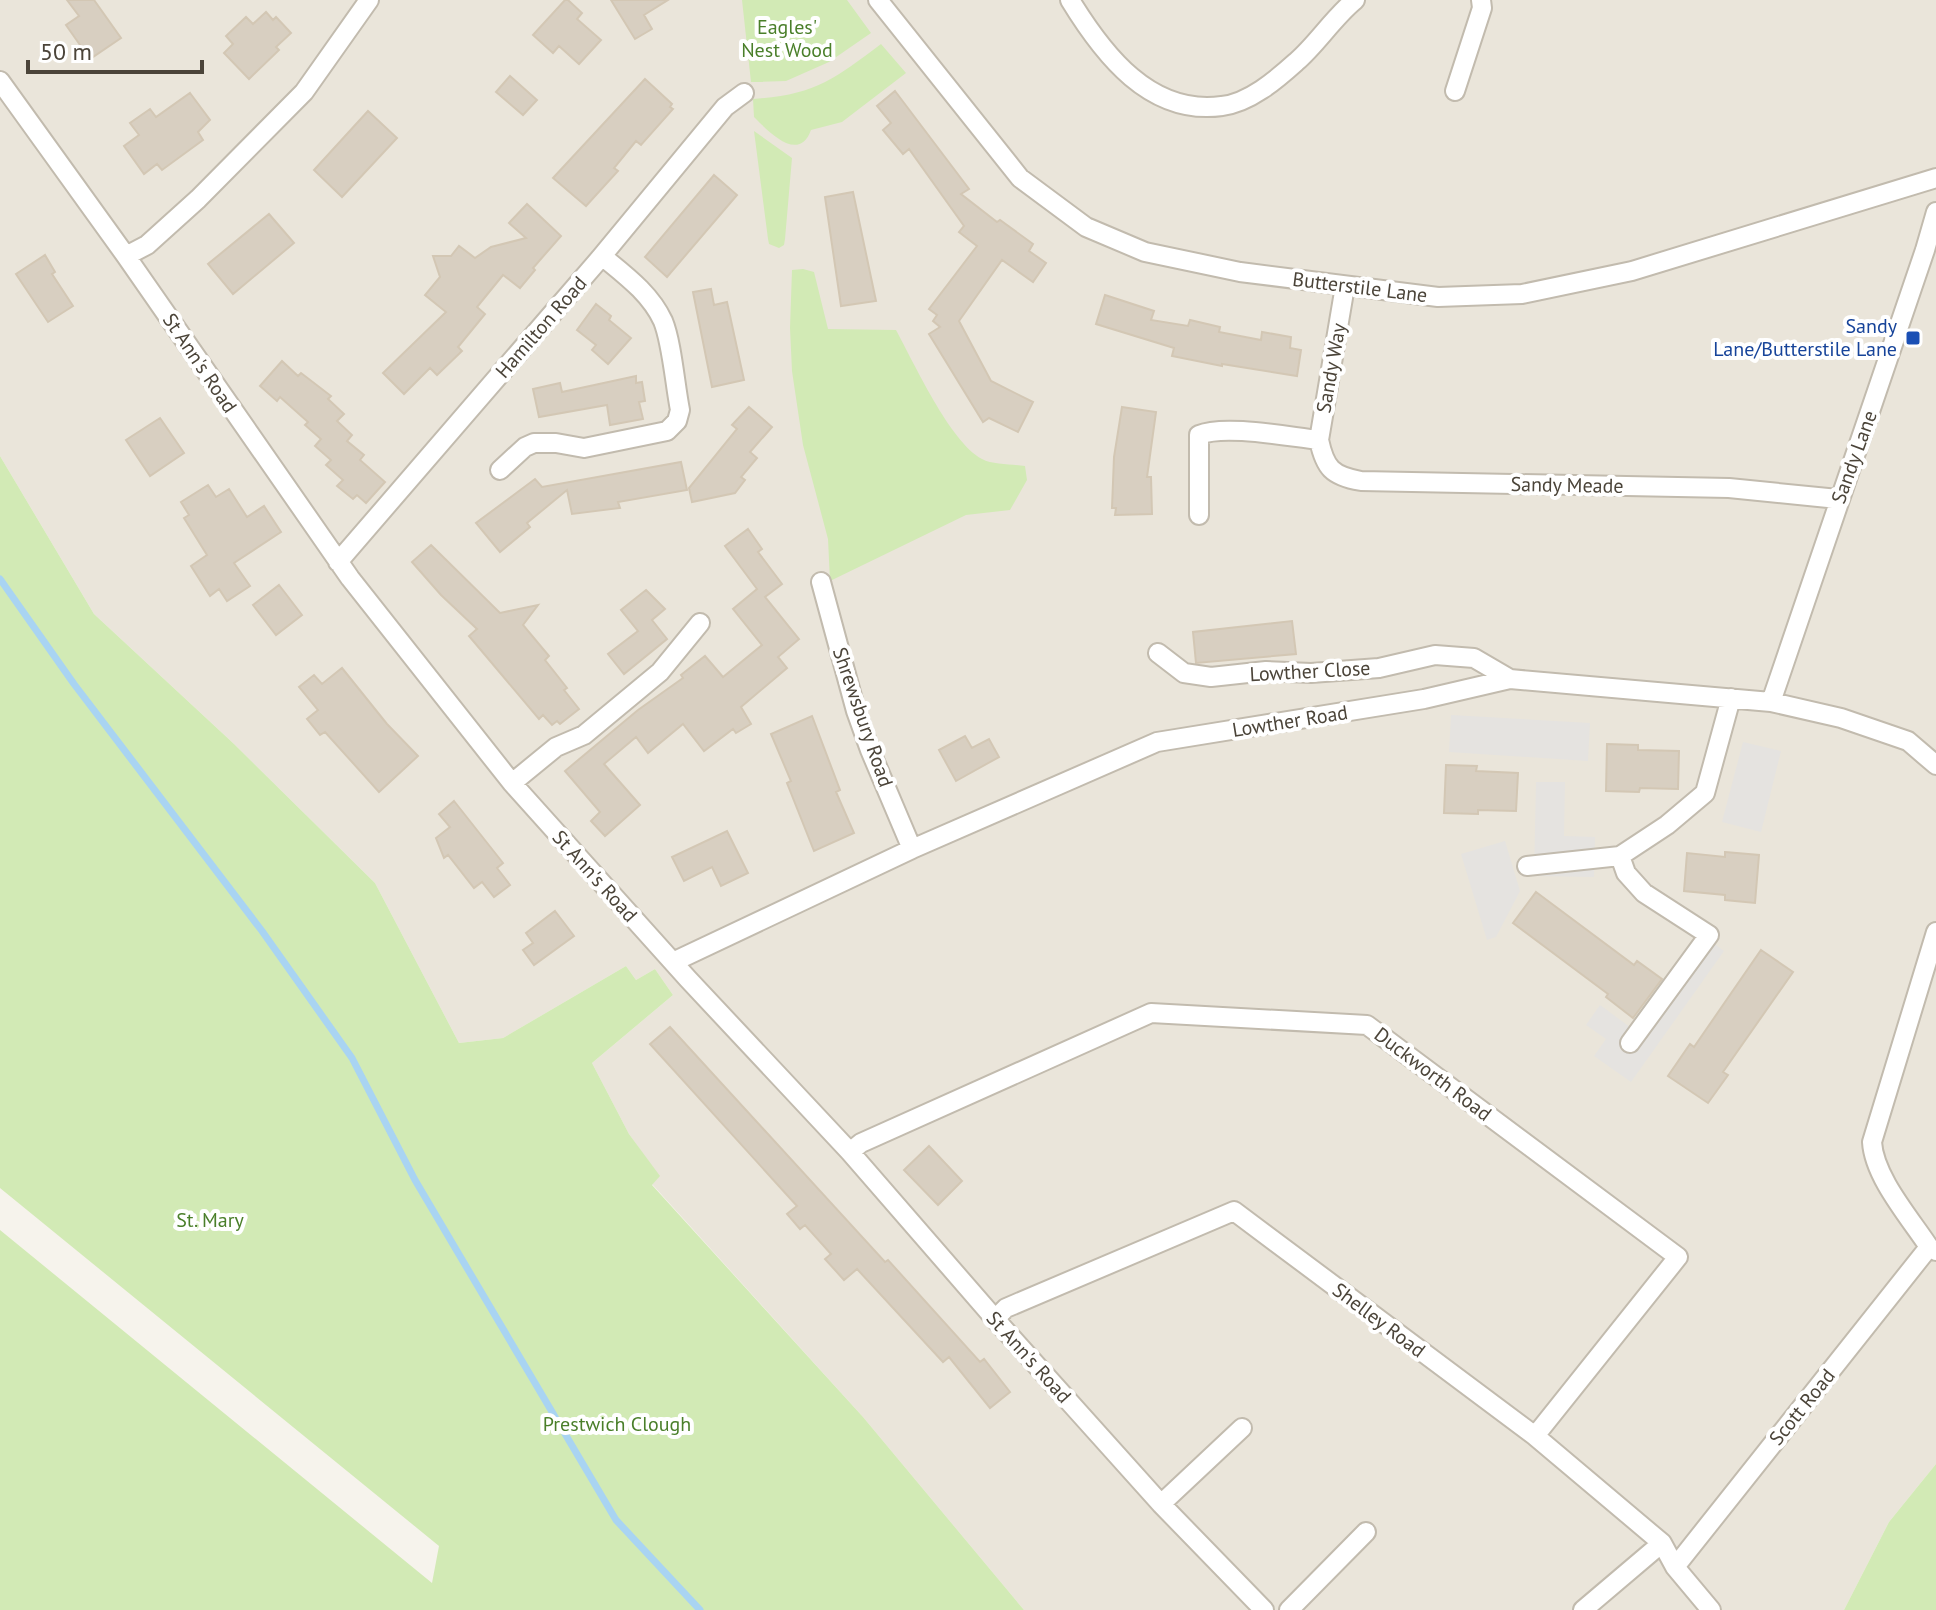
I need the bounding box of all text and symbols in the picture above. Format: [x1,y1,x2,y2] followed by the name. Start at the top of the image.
[741,14,833,63] park label: Eagles' Nest Wood
[28,24,202,74] scale bar
[40,36,92,67] text: 50 m
[1291,266,1429,308] street label: Butterstile Lane
[490,271,592,383] street label: Hamilton Road
[157,308,243,418] street label: St Ann's Road
[1713,313,1898,362] place label: Sandy Lane/Butterstile Lane
[1310,320,1352,415] street label: Sandy Way
[1904,329,1922,347] marker: Sandy Lane/Butterstile Lane
[1825,407,1883,507] street label: Sandy Lane
[1510,471,1624,499] street label: Sandy Meade
[827,644,899,790] street label: Shrewsbury Road
[1249,655,1371,687] street label: Lowther Close
[1230,699,1350,743] street label: Lowther Road
[547,825,643,927] street label: St Ann's Road
[1369,1021,1497,1127] street label: Duckworth Road
[176,1207,244,1233] park label: St. Mary
[1327,1277,1431,1363] street label: Shelley Road
[981,1306,1077,1408] street label: St Ann's Road
[1763,1363,1841,1451] street label: Scott Road
[543,1411,691,1437] park label: Prestwich Clough

